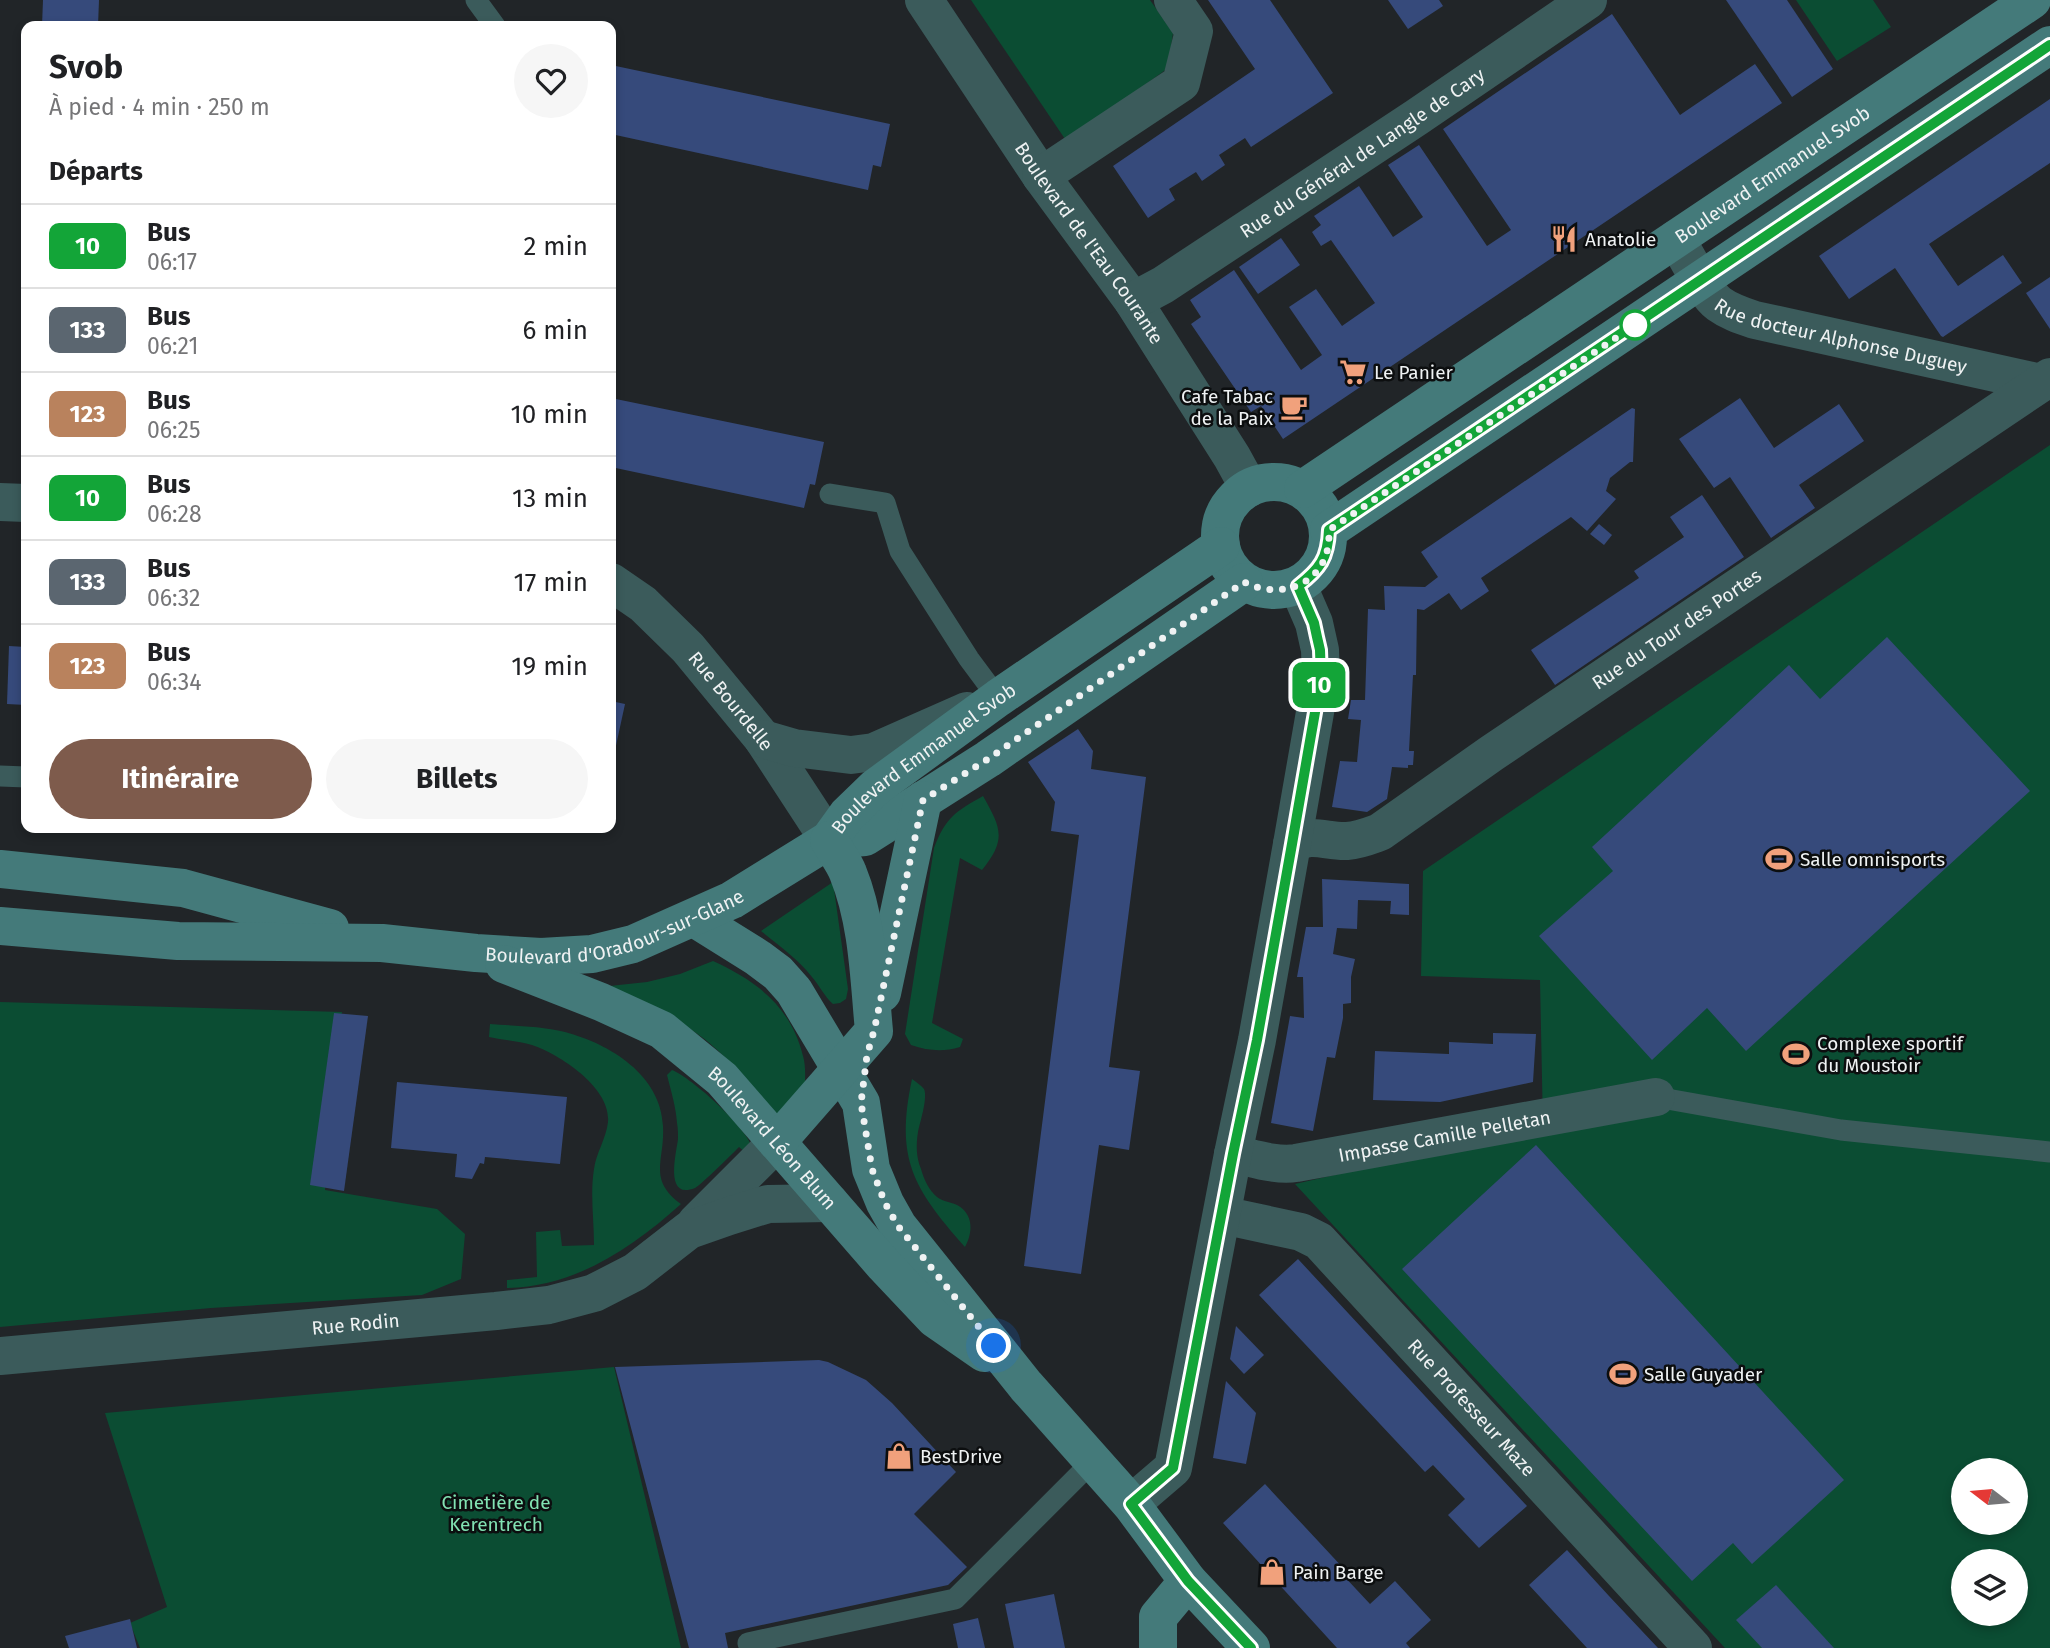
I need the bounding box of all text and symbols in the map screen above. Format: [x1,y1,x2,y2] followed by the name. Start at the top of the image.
[514,44,588,118] button: heart
[49,47,123,87] text: Svob
[1235,62,1489,243] street label: Rue du Général de Langle de Cary
[49,93,270,121] text: À pied · 4 min · 250 m
[1670,101,1874,248] street label: Boulevard Emmanuel Svob
[1010,138,1169,348] street label: Boulevard de l'Eau Courante
[49,156,143,187] text: Départs
[147,217,190,248] text: Bus
[1549,224,1579,254] restaurant icon: Anatolie
[1585,228,1656,251] place label: Anatolie
[523,231,588,262] text: 2 min
[75,232,100,260] text: 10
[147,248,197,276] text: 06:17
[1710,293,1970,378] street label: Rue docteur Alphonse Duguey
[147,301,190,332] text: Bus
[1620,310,1650,340] unlabelled marker
[522,315,588,346] text: 6 min
[69,316,106,344] text: 133
[147,332,198,360] text: 06:21
[1338,357,1368,387] supermarket icon: Le Panier
[1374,361,1454,384] place label: Le Panier
[147,385,190,416] text: Bus
[1181,385,1274,430] place label: Cafe Tabac de la Paix
[1279,392,1309,422] cafe icon: Cafe Tabac de la Paix
[510,399,588,430] text: 10 min
[70,400,105,428] text: 123
[147,416,201,444] text: 06:25
[147,469,190,500] text: Bus
[512,483,588,514] text: 13 min
[75,484,100,512] text: 10
[147,500,202,528] text: 06:28
[147,553,190,584] text: Bus
[1587,563,1766,694] street label: Rue du Tour des Portes
[513,567,588,598] text: 17 min
[69,568,106,596] text: 133
[147,584,200,612] text: 06:32
[147,637,190,668] text: Bus
[684,646,779,755] street label: Rue Bourdelle
[511,651,588,682] text: 19 min
[70,652,105,680] text: 123
[1288,662,1350,708] line badge: 10
[147,668,201,696] text: 06:34
[1306,671,1332,699] text: 10
[826,678,1020,838] street label: Boulevard Emmanuel Svob
[49,739,312,819] button: Itinéraire
[326,739,588,819] button: Billets
[1764,844,1794,874] sports icon: Salle omnisports
[1800,848,1945,871] place label: Salle omnisports
[484,884,748,969] street label: Boulevard d'Oradour-sur-Glane
[1817,1032,1965,1077] place label: Complexe sportif du Moustoir
[1781,1039,1811,1069] sports icon: Complexe sportif du Moustoir
[704,1061,842,1214] street label: Boulevard Léon Blum
[1336,1105,1553,1167] street label: Impasse Camille Pelletan
[311,1308,400,1339] street label: Rue Rodin
[976,1328,1011,1363] your location
[1403,1334,1541,1481] street label: Rue Professeur Maze
[1608,1359,1638,1389] sports icon: Salle Guyader
[1644,1363,1763,1386] place label: Salle Guyader
[884,1441,914,1471] shop icon: BestDrive
[920,1445,1002,1468] place label: BestDrive
[1951,1458,2028,1535] north arrow
[1951,1458,2028,1626] map controls
[441,1491,551,1536] park label: Cimetière de Kerentrech
[1951,1549,2028,1626] button: layers
[1257,1557,1287,1587] shop icon: Pain Barge
[1293,1561,1384,1584] place label: Pain Barge

